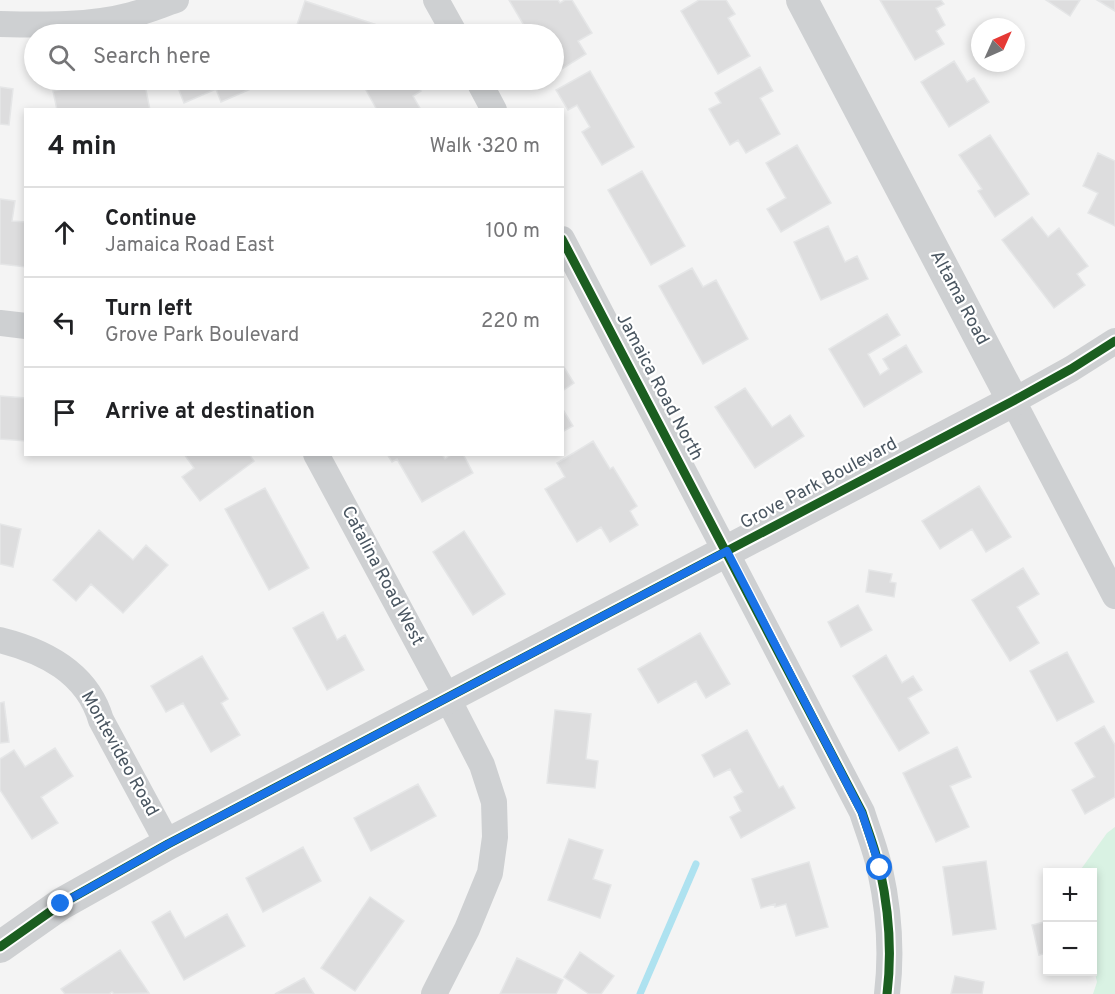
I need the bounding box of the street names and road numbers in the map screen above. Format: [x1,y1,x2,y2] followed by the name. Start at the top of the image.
[924,247,994,349] street label: Altama Road
[610,309,708,465] street label: Jamaica Road North
[736,433,902,535] street label: Grove Park Boulevard
[335,502,429,650] street label: Catalina Road West
[75,687,163,821] street label: Montevideo Road

